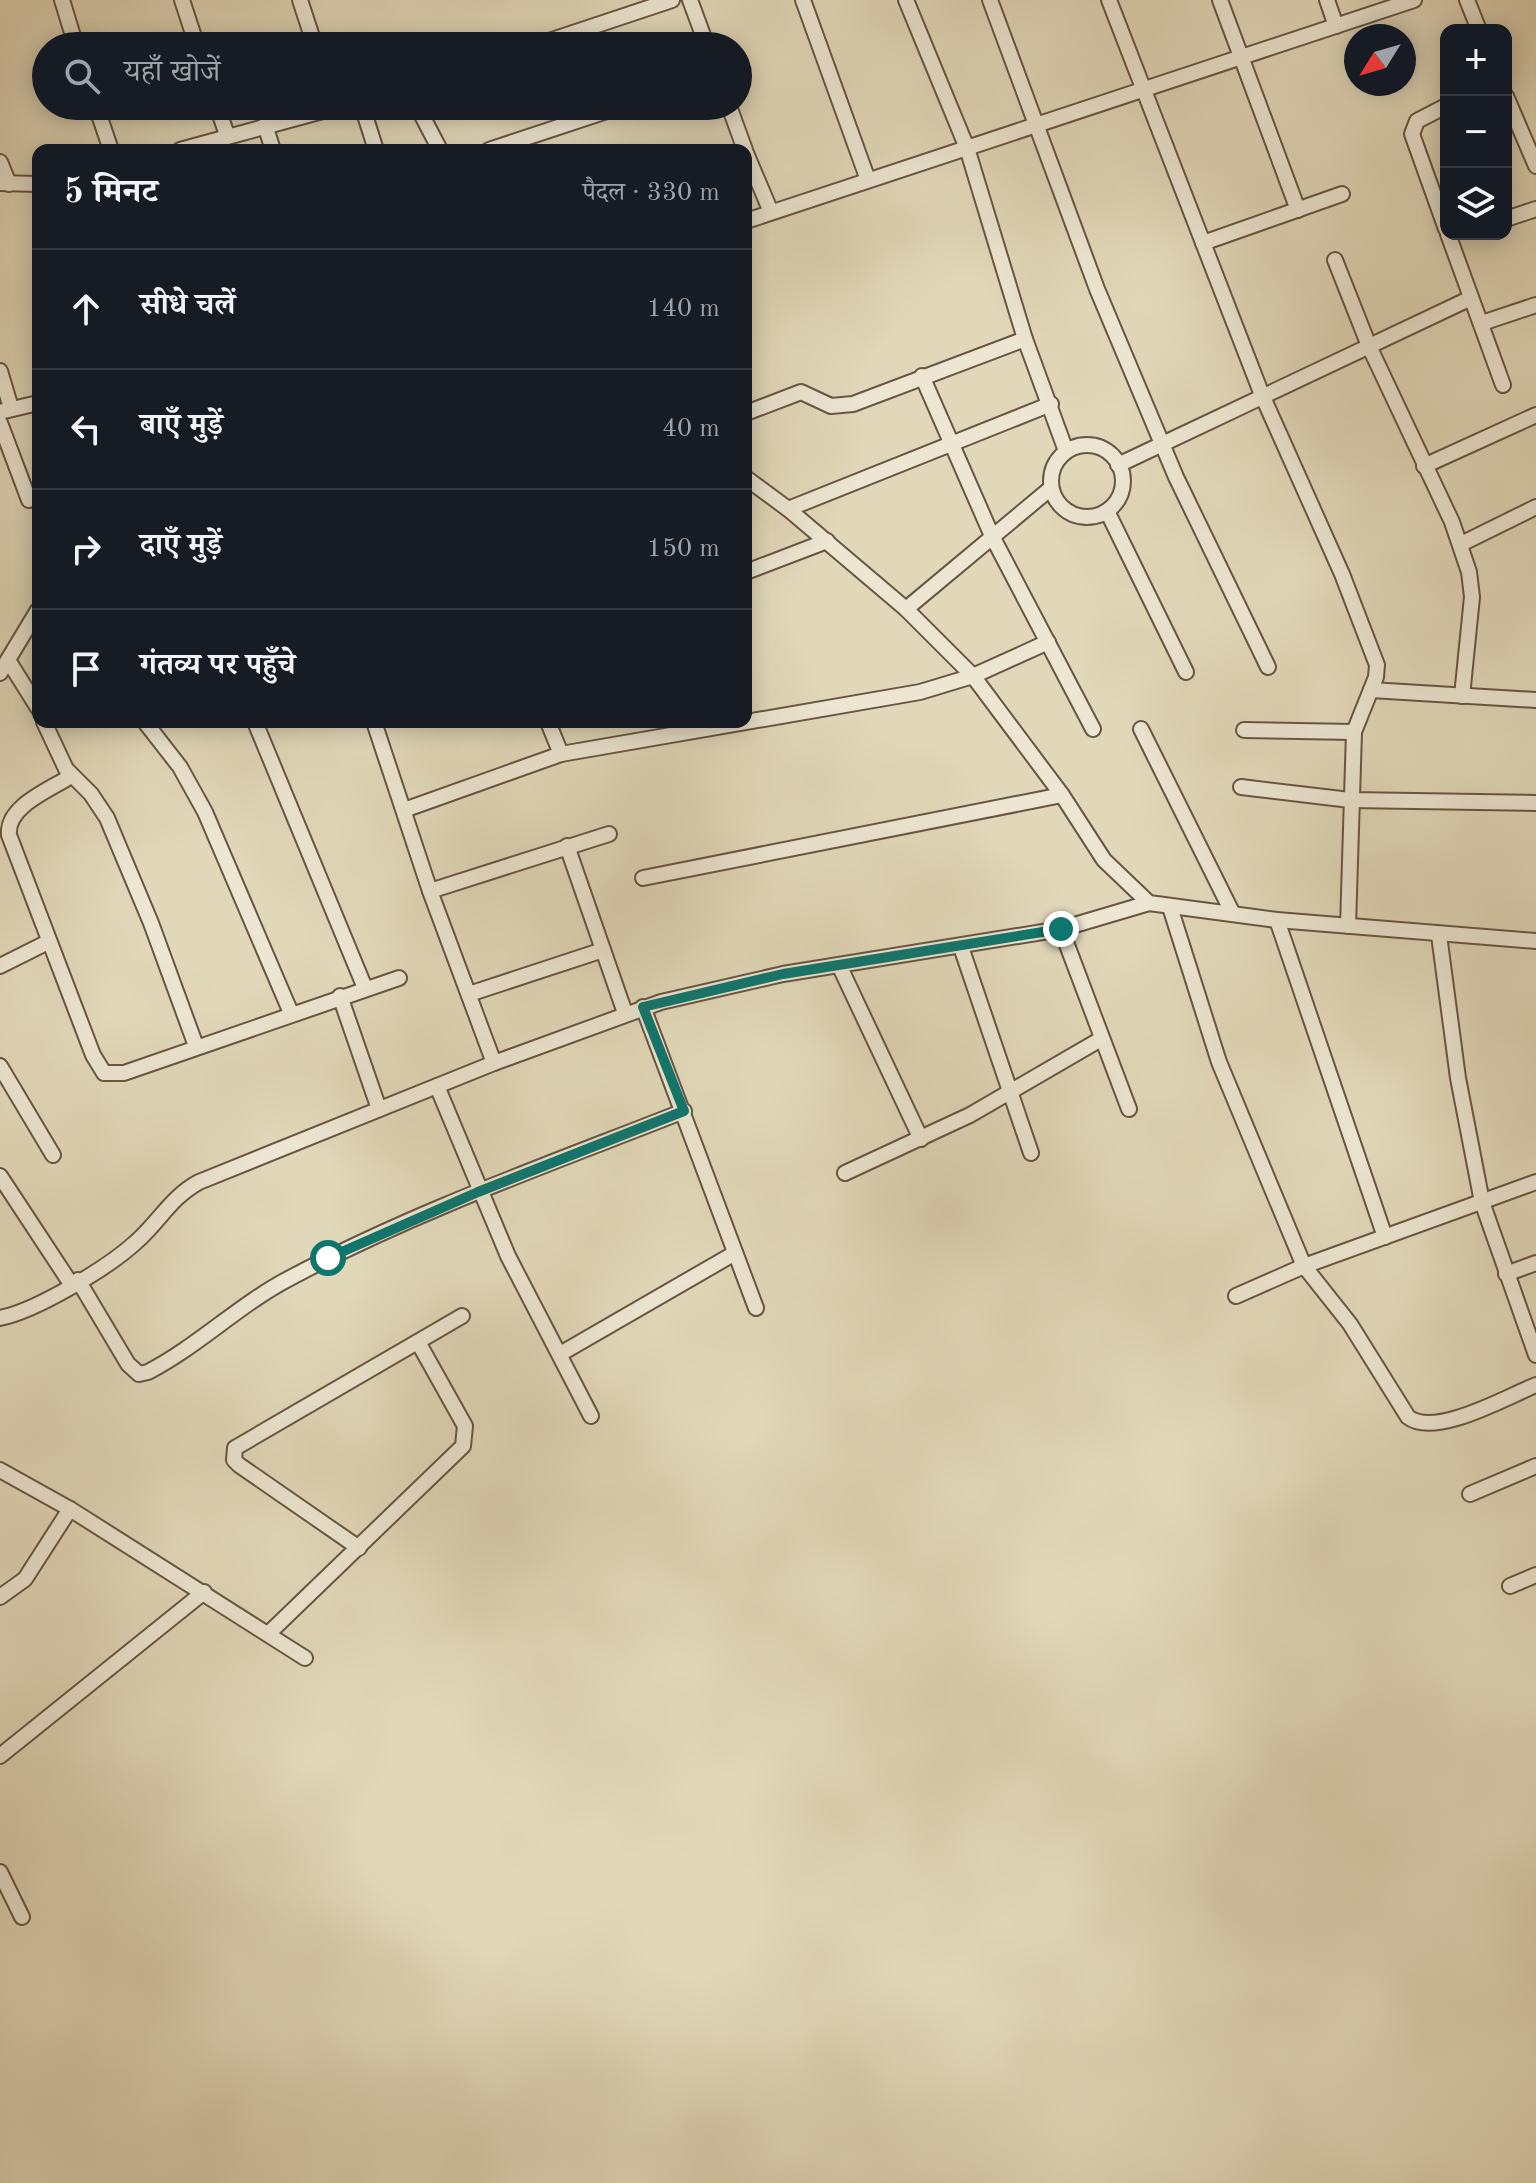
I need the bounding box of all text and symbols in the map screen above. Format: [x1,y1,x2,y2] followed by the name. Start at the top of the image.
[1344,24,1416,96] north arrow
[1440,24,1512,240] map controls
[1440,24,1512,96] button: +
[32,32,752,120] search box
[60,54,104,98] icon: search
[124,58,220,88] text: यहाँ खोजें
[1440,96,1512,168] button: −
[1440,168,1512,240] button: layers
[64,176,158,210] text: 5 मिनट
[582,180,720,206] text: पैदल · 330 m
[64,287,108,331] icon: ahead
[140,291,235,321] text: सीधे चलें
[647,296,720,322] text: 140 m
[64,407,108,451] icon: left
[140,411,223,441] text: बाएँ मुड़ें
[662,416,720,442] text: 40 m
[64,527,108,571] icon: right
[140,531,222,561] text: दाएँ मुड़ें
[647,536,720,562] text: 150 m
[64,647,108,691] icon: arrive
[140,651,296,681] text: गंतव्य पर पहुँचे
[1043,911,1079,947] route end
[310,1240,346,1276] route start

